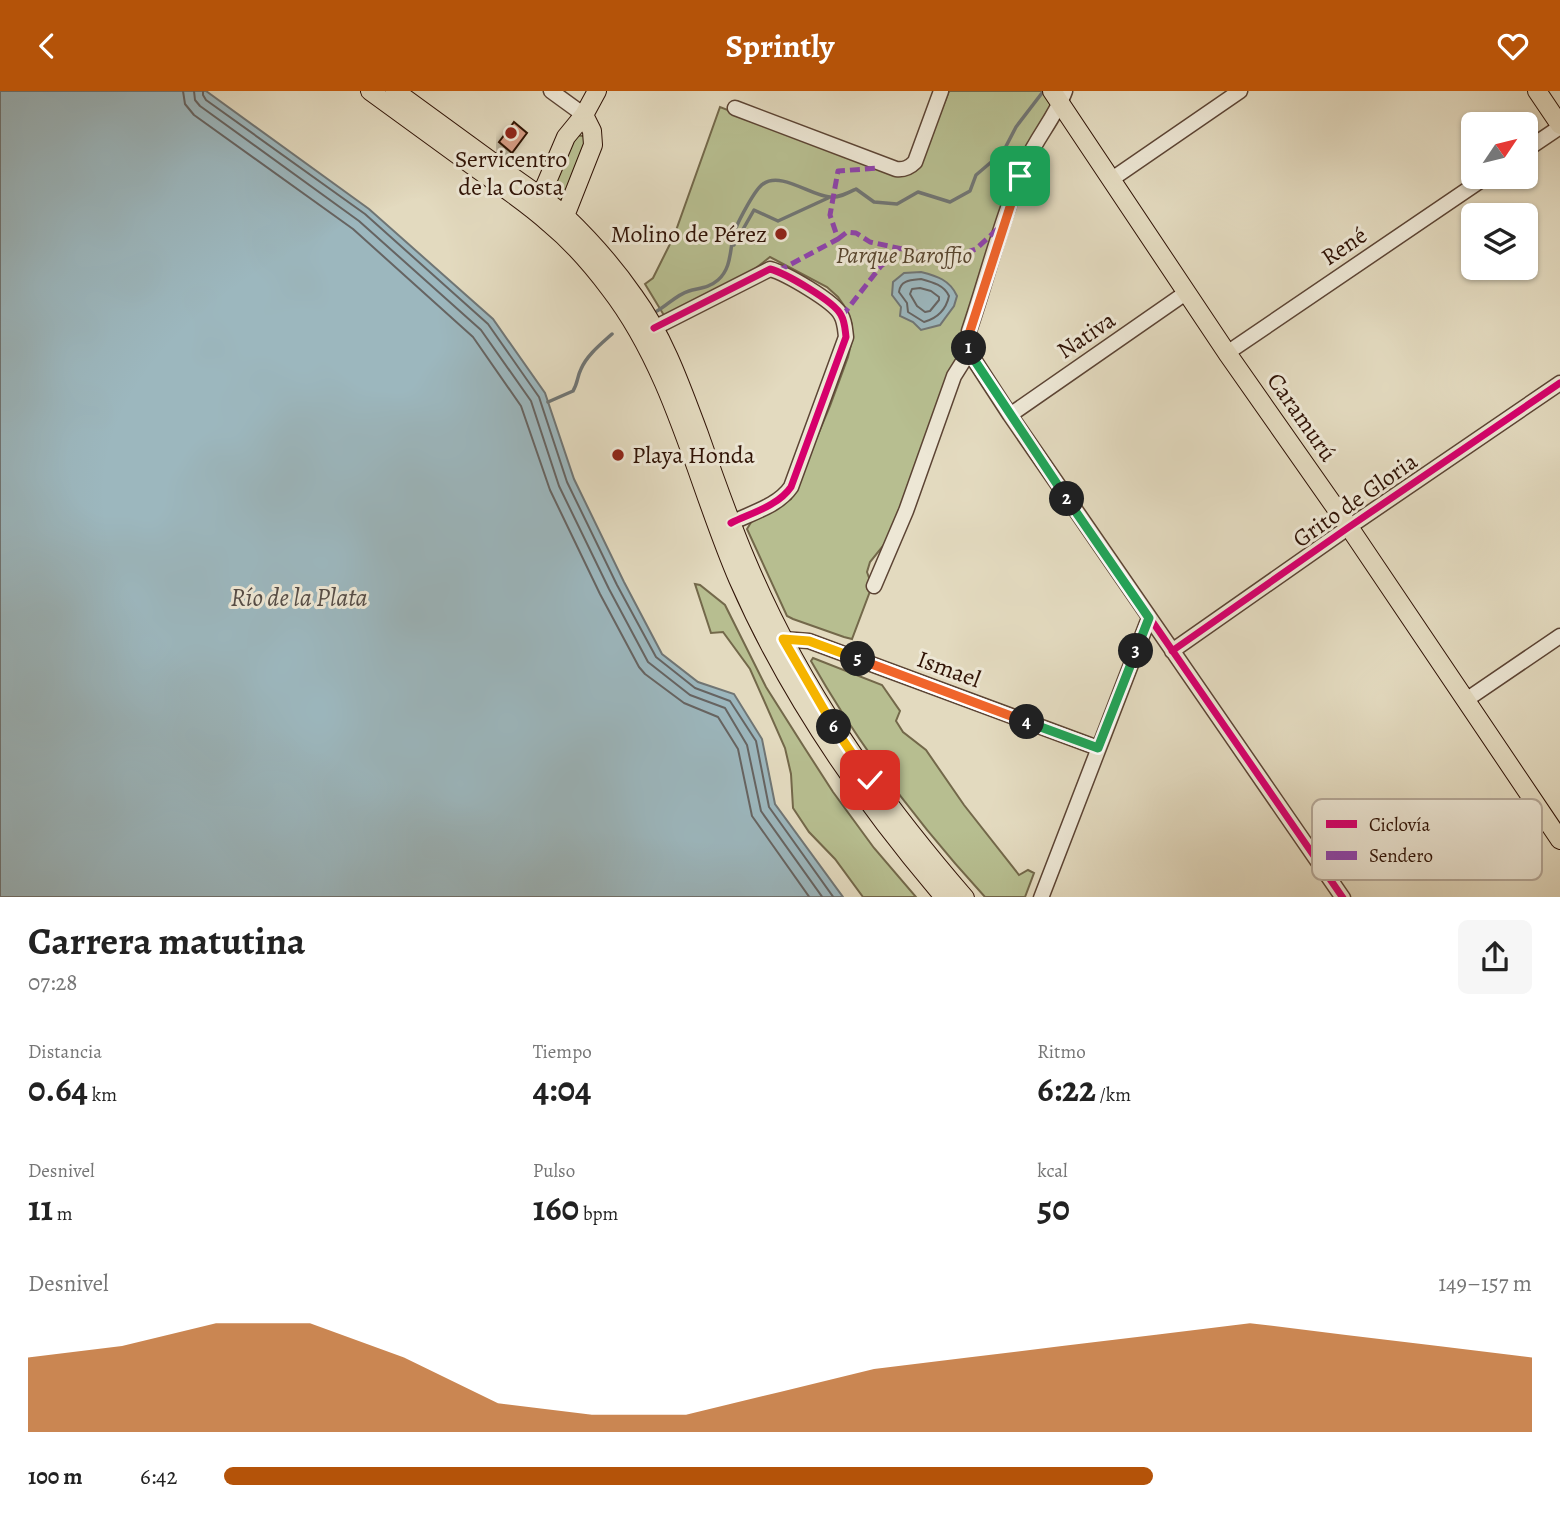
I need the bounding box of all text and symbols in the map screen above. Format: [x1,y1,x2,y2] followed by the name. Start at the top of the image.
[726,24,834,68] text: Sprintly
[28,27,66,65] icon: back
[1494,27,1532,65] icon: heart
[1461,112,1538,189] north arrow
[1461,112,1538,280] map controls
[503,125,519,141] marker: Servicentro de la Costa
[455,143,567,203] place label: Servicentro de la Costa
[990,146,1050,206] pin
[1001,157,1039,195] icon: arrive
[1461,203,1538,280] button: layers
[611,218,767,250] place label: Molino de Pérez
[1315,219,1373,273] street label: René
[773,226,789,242] marker: Molino de Pérez
[836,239,972,271] park label: Parque Baroffio
[1050,303,1122,366] street label: Nativa
[951,331,986,365] pin: 1
[965,334,972,360] text: 1
[1260,366,1344,468] street label: Caramurú
[632,439,756,471] place label: Playa Honda
[1286,445,1424,555] street label: Grito de Gloria
[610,447,626,463] marker: Playa Honda
[1050,481,1084,517] pin: 2
[1062,485,1071,511] text: 2
[231,580,367,615] water label: Río de la Plata
[1118,633,1154,669] pin: 3
[1131,637,1140,663] text: 3
[840,641,876,677] pin: 5
[913,643,985,695] street label: Ismael
[853,645,862,671] text: 5
[1010,705,1044,739] pin: 4
[1022,708,1031,734] text: 4
[816,709,852,745] pin: 6
[829,713,838,739] text: 6
[840,750,900,810] pin
[851,761,889,799] icon: check
[1312,799,1542,880] legend
[1369,812,1431,838] text: Ciclovía
[1369,843,1433,869] text: Sendero
[28,915,305,967] text: Carrera matutina
[1458,920,1532,994] button: share
[28,967,77,998] text: 07:28
[28,1039,102,1065] text: Distancia
[533,1039,592,1065] text: Tiempo
[1037,1039,1086,1065] text: Ritmo
[28,1065,88,1113] text: 0.64
[533,1065,592,1113] text: 4:04
[1037,1065,1096,1113] text: 6:22
[88,1082,117,1108] text: km
[1096,1082,1131,1108] text: /km
[28,1158,95,1184] text: Desnivel
[533,1158,575,1184] text: Pulso
[1037,1158,1068,1184] text: kcal
[28,1184,53,1232] text: 11
[533,1184,579,1232] text: 160
[1037,1184,1070,1232] text: 50
[53,1201,73,1227] text: m
[579,1201,618,1227] text: bpm
[28,1268,109,1299] text: Desnivel
[1438,1268,1532,1299] text: 149–157 m
[28,1461,83,1492] text: 100 m
[140,1461,177,1492] text: 6:42

